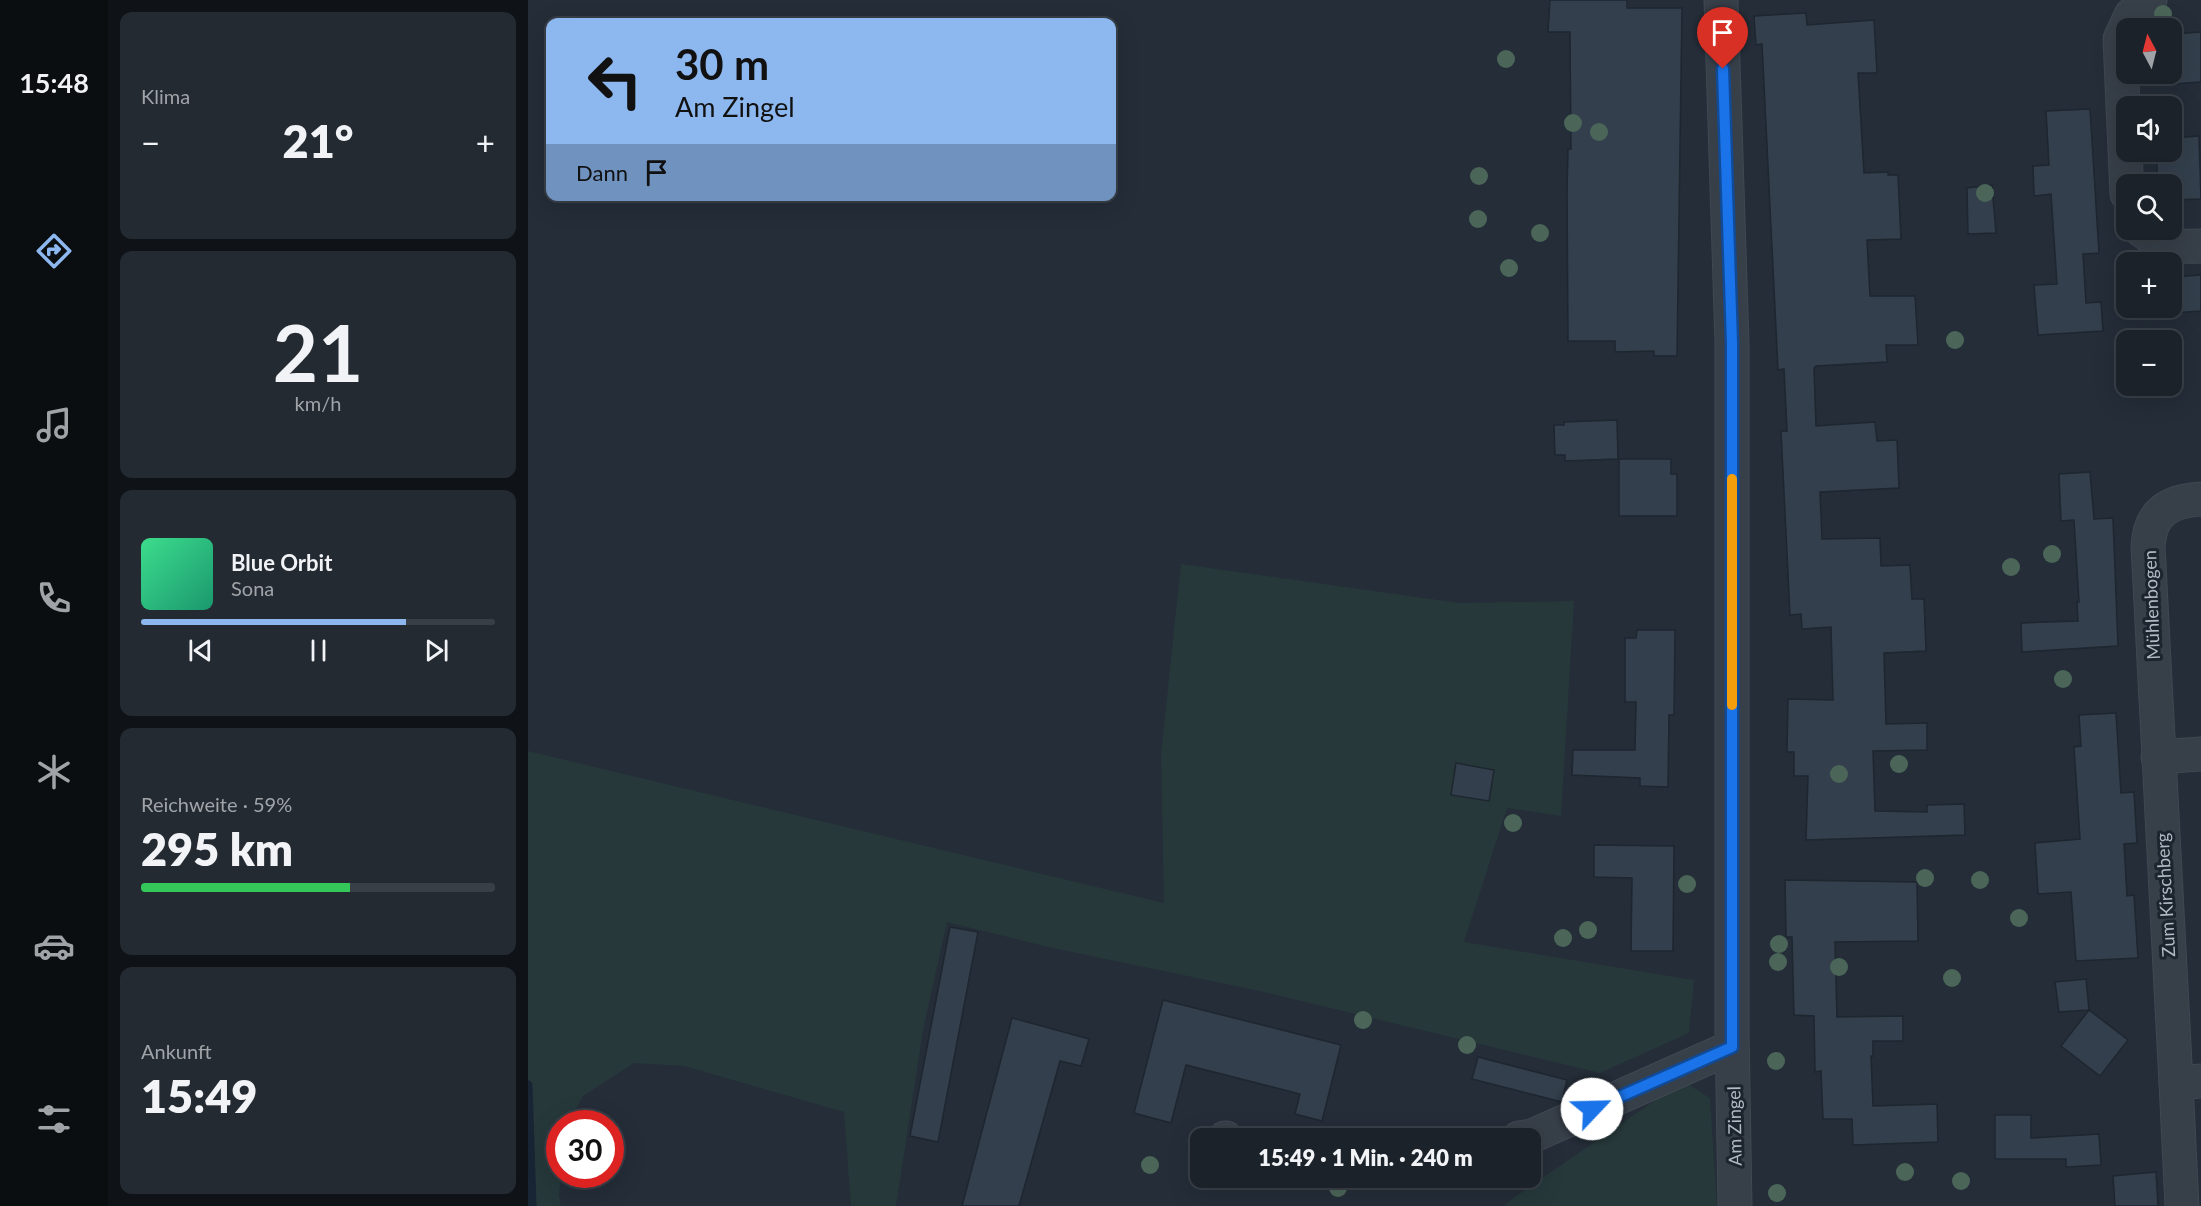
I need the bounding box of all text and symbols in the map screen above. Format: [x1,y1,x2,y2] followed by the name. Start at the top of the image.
[1697,7,1748,69] pin
[1706,16,1739,49] icon: arrive
[2116,18,2182,84] north arrow
[2116,18,2182,396] map controls
[675,39,769,89] text: 30 m
[576,42,654,120] icon: left
[19,66,89,99] text: 15:48
[141,84,190,108] text: Klima
[675,90,795,123] text: Am Zingel
[2116,96,2182,162] button: sound
[283,114,353,168] text: 21°
[141,122,160,162] text: −
[476,122,495,162] text: +
[640,156,673,189] icon: arrive
[576,159,628,186] text: Dann
[2116,174,2182,240] button: search
[33,230,75,272] icon: directions
[2116,252,2182,318] button: +
[273,305,363,399] text: 21
[2116,330,2182,396] button: −
[295,391,341,415] text: km/h
[33,404,75,446] icon: music
[231,549,332,576] text: Blue Orbit
[2138,550,2164,660] street label: Mühlenbogen
[231,576,274,600] text: Sona
[33,577,75,619] icon: phone
[184,634,217,667] icon: previous
[302,634,335,667] icon: pause
[420,634,453,667] icon: next
[33,751,75,793] icon: climate
[141,792,292,816] text: Reichweite · 59%
[141,822,293,876] text: 295 km
[2151,832,2179,958] street label: Zum Kirschberg
[33,925,75,967] icon: car
[141,1039,212,1063] text: Ankunft
[141,1069,257,1123] text: 15:49
[1560,1077,1624,1141] position arrow
[1722,1086,1746,1166] street label: Am Zingel
[33,1098,75,1140] icon: filters
[546,1110,624,1188] speed limit sign: 30
[1258,1144,1473,1171] text: 15:49 · 1 Min. · 240 m

